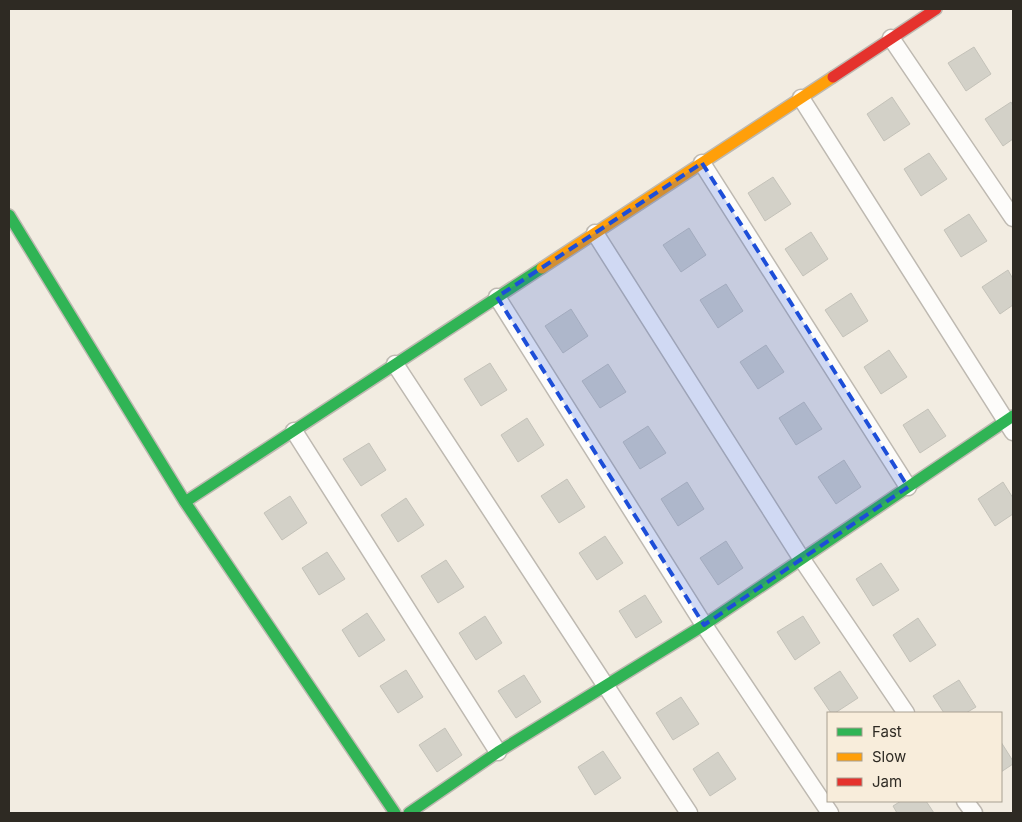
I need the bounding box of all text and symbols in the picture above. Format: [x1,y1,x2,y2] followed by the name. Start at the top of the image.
[827,712,1002,802] legend
[872,722,902,741] text: Fast
[872,747,906,766] text: Slow
[872,772,902,791] text: Jam

